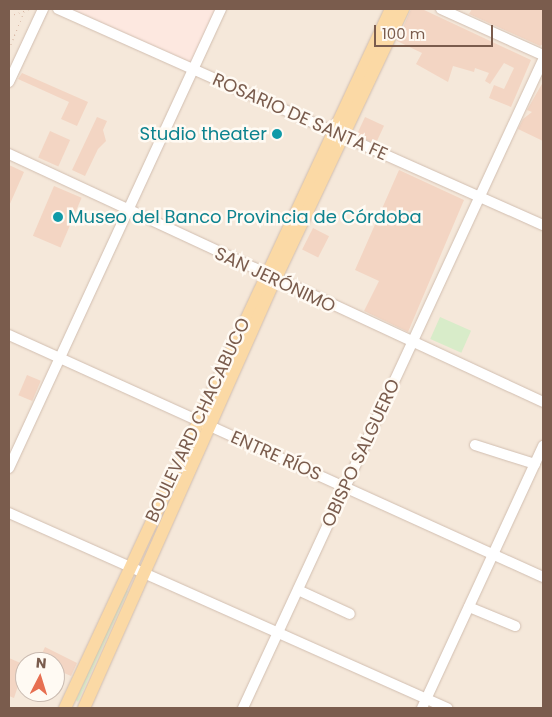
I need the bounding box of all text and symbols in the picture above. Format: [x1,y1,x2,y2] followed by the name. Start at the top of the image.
[377,15,496,47] scale bar
[382,23,425,44] text: 100 m
[209,69,391,165] street label: ROSARIO DE SANTA FE
[140,123,267,145] place label: Studio theater
[271,128,283,140] marker: Studio theater
[68,206,422,228] place label: Museo del Banco Provincia de Córdoba
[52,211,64,223] marker: Museo del Banco Provincia de Córdoba
[211,243,339,317] street label: SAN JERÓNIMO
[141,314,255,526] street label: BOULEVARD CHACABUCO
[317,376,405,530] street label: OBISPO SALGUERO
[227,426,325,486] street label: ENTRE RÍOS
[15,652,65,702] north arrow
[35,653,47,673] text: N

